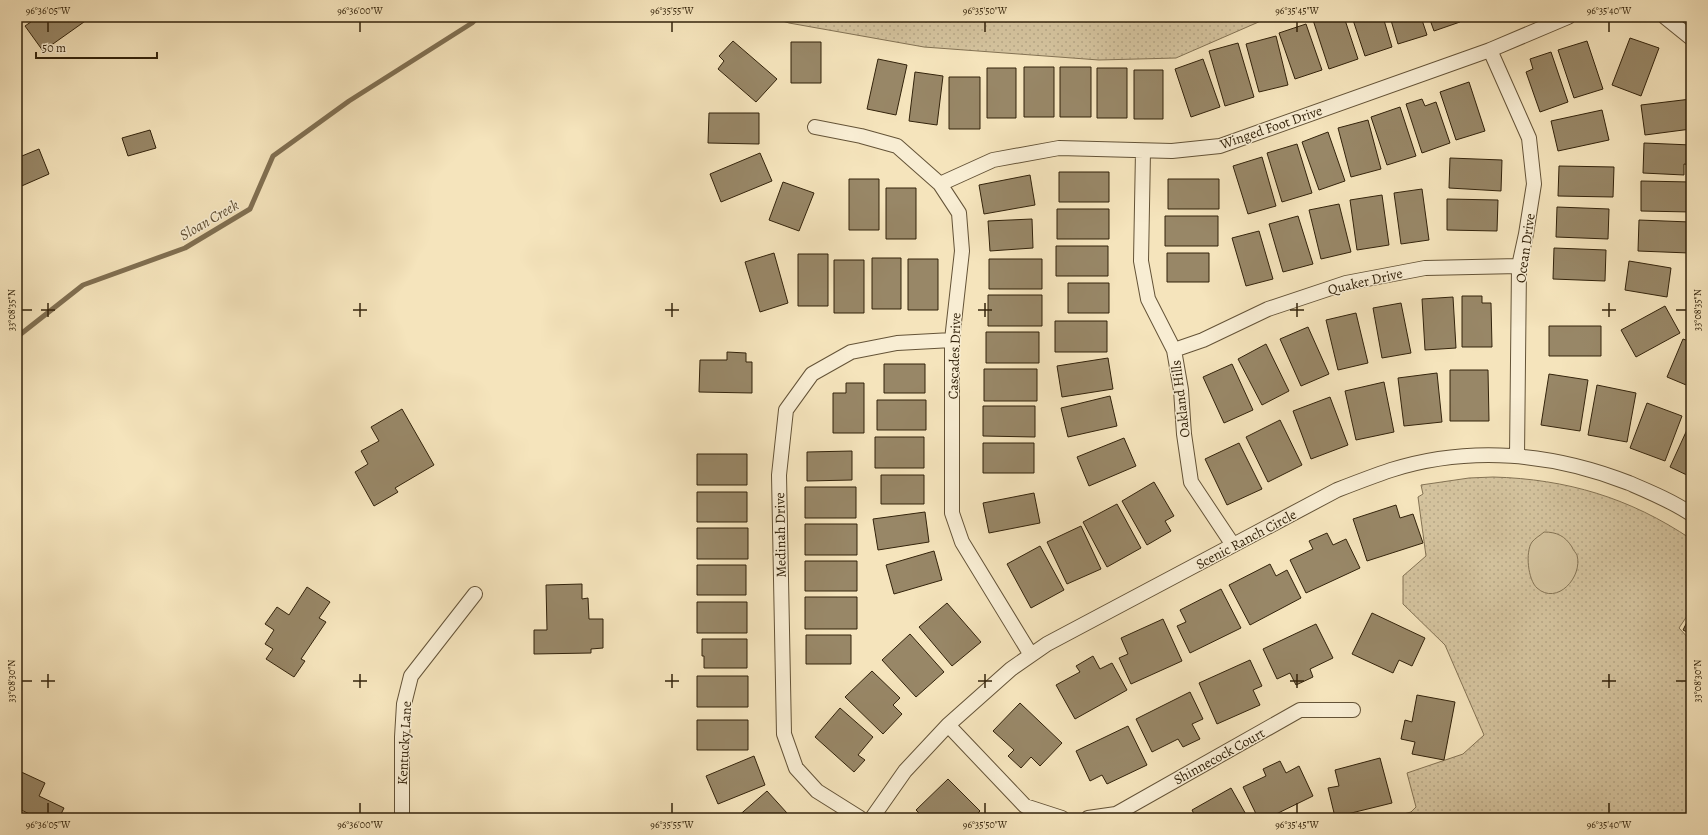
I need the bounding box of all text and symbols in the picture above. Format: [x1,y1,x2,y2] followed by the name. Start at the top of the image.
[26,4,71,17] text: 96°36'05"W
[337,4,384,17] text: 96°36'00"W
[650,4,694,17] text: 96°35'55"W
[963,4,1008,17] text: 96°35'50"W
[1275,4,1319,17] text: 96°35'45"W
[1587,4,1632,17] text: 96°35'40"W
[36,34,157,60] scale bar
[42,40,66,56] text: 50 m
[1217,101,1325,154] street label: Winged Foot Drive
[176,195,243,245] water label: Sloan Creek
[1511,212,1540,284] street label: Ocean Drive
[1326,264,1404,299] street label: Quaker Drive
[5,289,18,331] text: 33°08'35"N
[1691,289,1704,331] text: 33°08'35"N
[943,312,966,400] street label: Cascades Drive
[1166,359,1195,439] street label: Oakland Hills
[770,492,791,578] street label: Medinah Drive
[1193,505,1300,574] street label: Scenic Ranch Circle
[5,660,18,702] text: 33°08'30"N
[1691,660,1704,702] text: 33°08'30"N
[393,701,416,785] street label: Kentucky Lane
[1170,723,1269,789] street label: Shinnecock Court
[26,818,71,831] text: 96°36'05"W
[337,818,384,831] text: 96°36'00"W
[650,818,694,831] text: 96°35'55"W
[963,818,1008,831] text: 96°35'50"W
[1275,818,1319,831] text: 96°35'45"W
[1587,818,1632,831] text: 96°35'40"W

